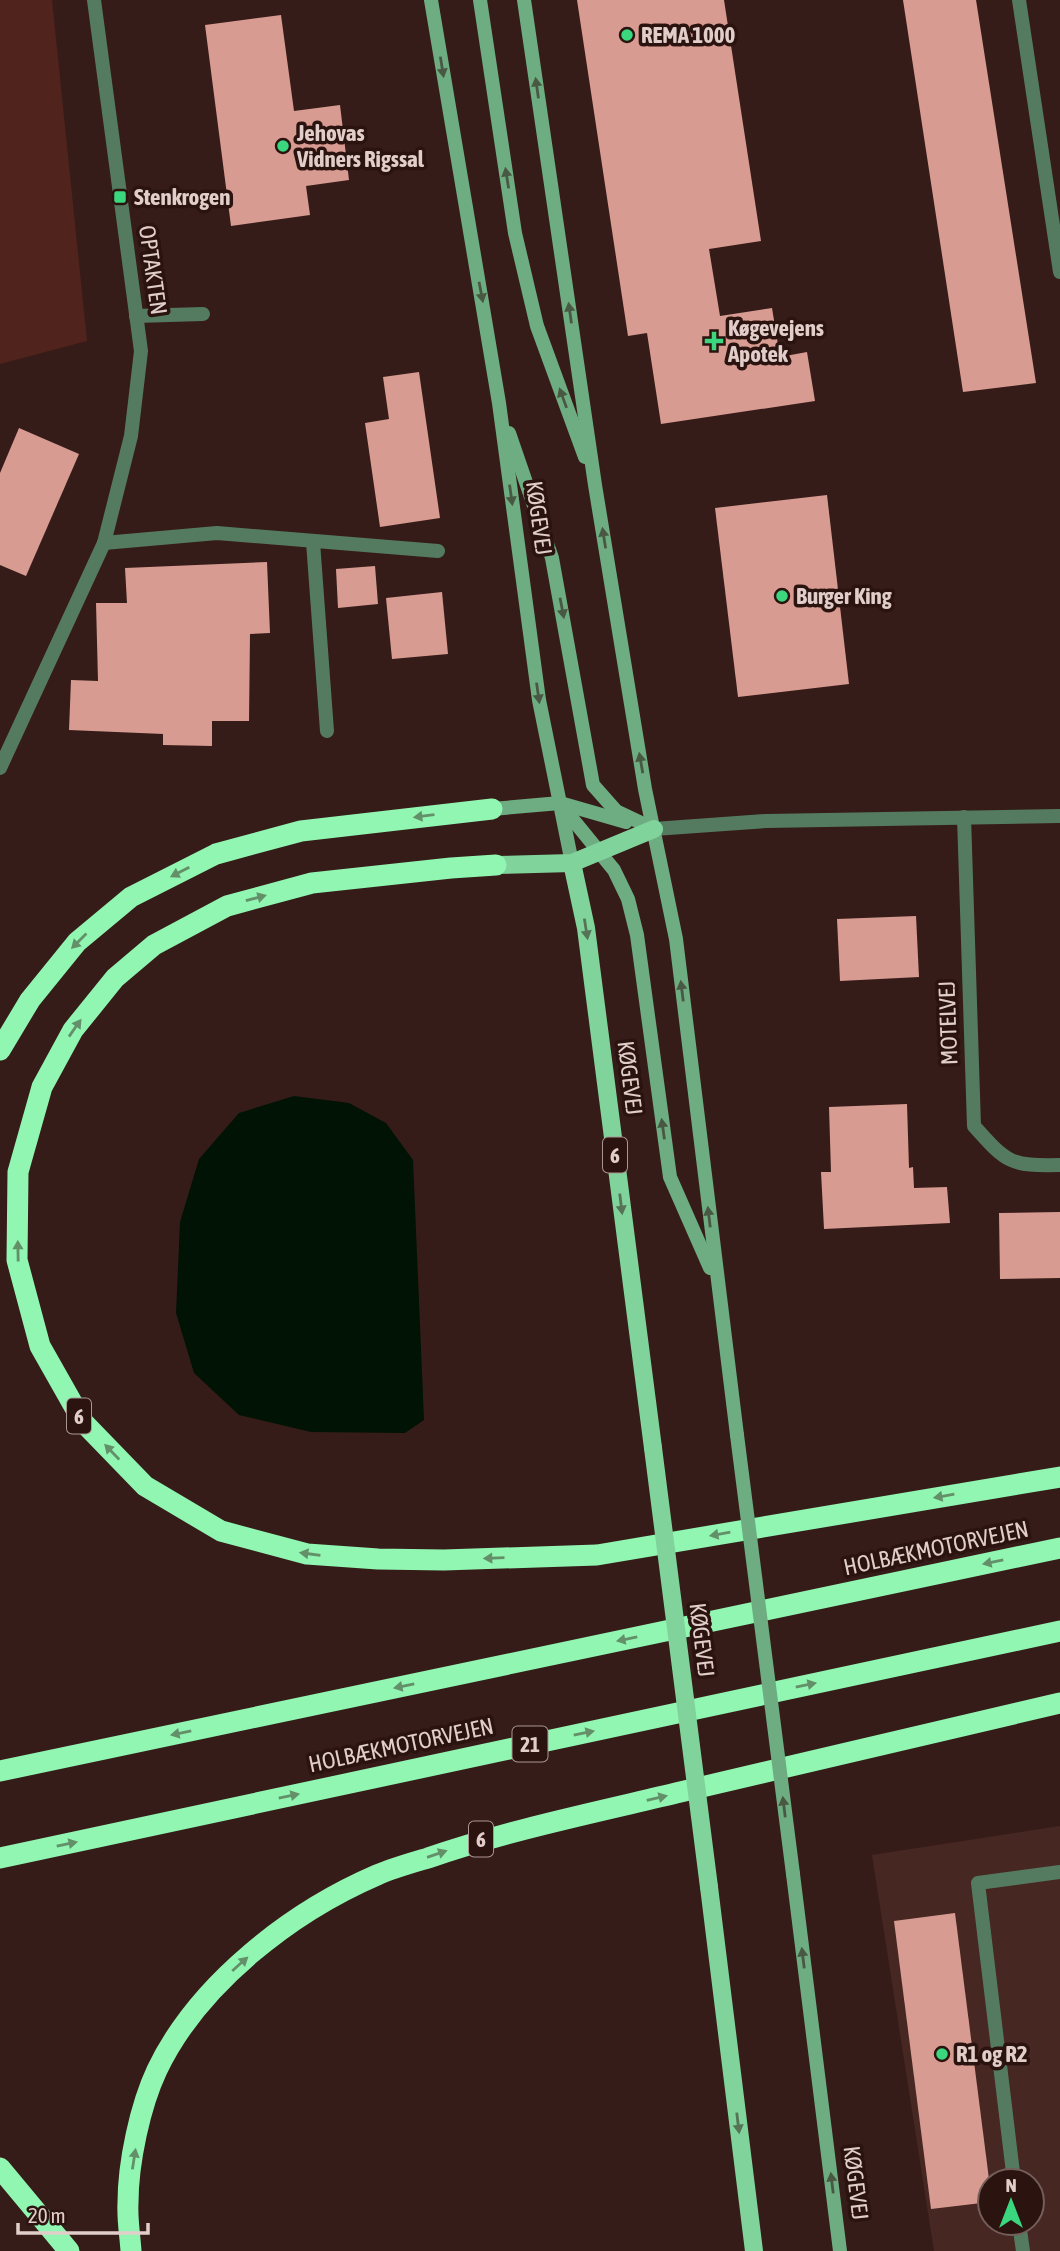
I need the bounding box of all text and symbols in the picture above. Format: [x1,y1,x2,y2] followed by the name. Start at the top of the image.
[641,22,736,48] place label: REMA 1000
[619,27,635,43] marker: REMA 1000
[437,56,448,78] one-way arrow
[531,77,542,99] one-way arrow
[296,120,425,172] place label: Jehovas Vidners Rigssal
[275,138,291,154] marker: Jehovas Vidners Rigssal
[501,167,512,189] one-way arrow
[134,184,230,210] place label: Stenkrogen
[112,189,128,205] marker: Stenkrogen
[134,224,172,316] street label: OPTAKTEN
[475,281,486,303] one-way arrow
[564,302,575,324] one-way arrow
[727,315,824,367] place label: Køgevejens Apotek
[706,333,722,349] marker: Køgevejens Apotek
[557,387,568,408] one-way arrow
[521,479,557,557] street label: KØGEVEJ
[506,484,517,506] one-way arrow
[598,527,609,549] one-way arrow
[796,583,892,609] place label: Burger King
[774,588,790,604] marker: Burger King
[556,597,567,619] one-way arrow
[533,682,544,704] one-way arrow
[635,751,646,773] one-way arrow
[413,811,435,822] one-way arrow
[170,866,190,878] one-way arrow
[245,892,267,903] one-way arrow
[581,919,592,941] one-way arrow
[71,933,88,949] one-way arrow
[676,980,687,1002] one-way arrow
[934,980,962,1066] street label: MOTELVEJ
[68,1018,82,1037] one-way arrow
[613,1039,647,1117] street label: KØGEVEJ
[657,1118,668,1140] one-way arrow
[603,1138,627,1172] road number: 6
[616,1193,627,1215] one-way arrow
[703,1206,714,1228] one-way arrow
[12,1240,24,1262] one-way arrow
[67,1398,91,1434] road number: 6
[105,1444,121,1461] one-way arrow
[933,1491,955,1502] one-way arrow
[841,1516,1031,1580] street label: HOLBÆKMOTORVEJEN
[709,1529,731,1540] one-way arrow
[299,1548,321,1559] one-way arrow
[483,1553,505,1564] one-way arrow
[982,1557,1004,1568] one-way arrow
[685,1601,719,1679] street label: KØGEVEJ
[616,1634,638,1645] one-way arrow
[795,1680,817,1691] one-way arrow
[393,1681,415,1692] one-way arrow
[306,1713,496,1777] street label: HOLBÆKMOTORVEJEN
[512,1726,548,1762] road number: 21
[170,1727,192,1738] one-way arrow
[573,1727,595,1738] one-way arrow
[278,1790,300,1801] one-way arrow
[646,1792,668,1803] one-way arrow
[779,1795,790,1817] one-way arrow
[469,1822,493,1856] road number: 6
[56,1838,78,1849] one-way arrow
[427,1849,448,1859] one-way arrow
[798,1946,809,1968] one-way arrow
[231,1956,249,1972] one-way arrow
[956,2041,1028,2067] place label: R1 og R2
[934,2046,950,2062] marker: R1 og R2
[733,2112,744,2134] one-way arrow
[839,2144,873,2222] street label: KØGEVEJ
[129,2148,140,2170] one-way arrow
[976,2167,1046,2237] north arrow
[826,2172,837,2194] one-way arrow
[1005,2174,1017,2196] text: N
[18,2192,147,2236] scale bar
[28,2203,66,2227] text: 20 m

